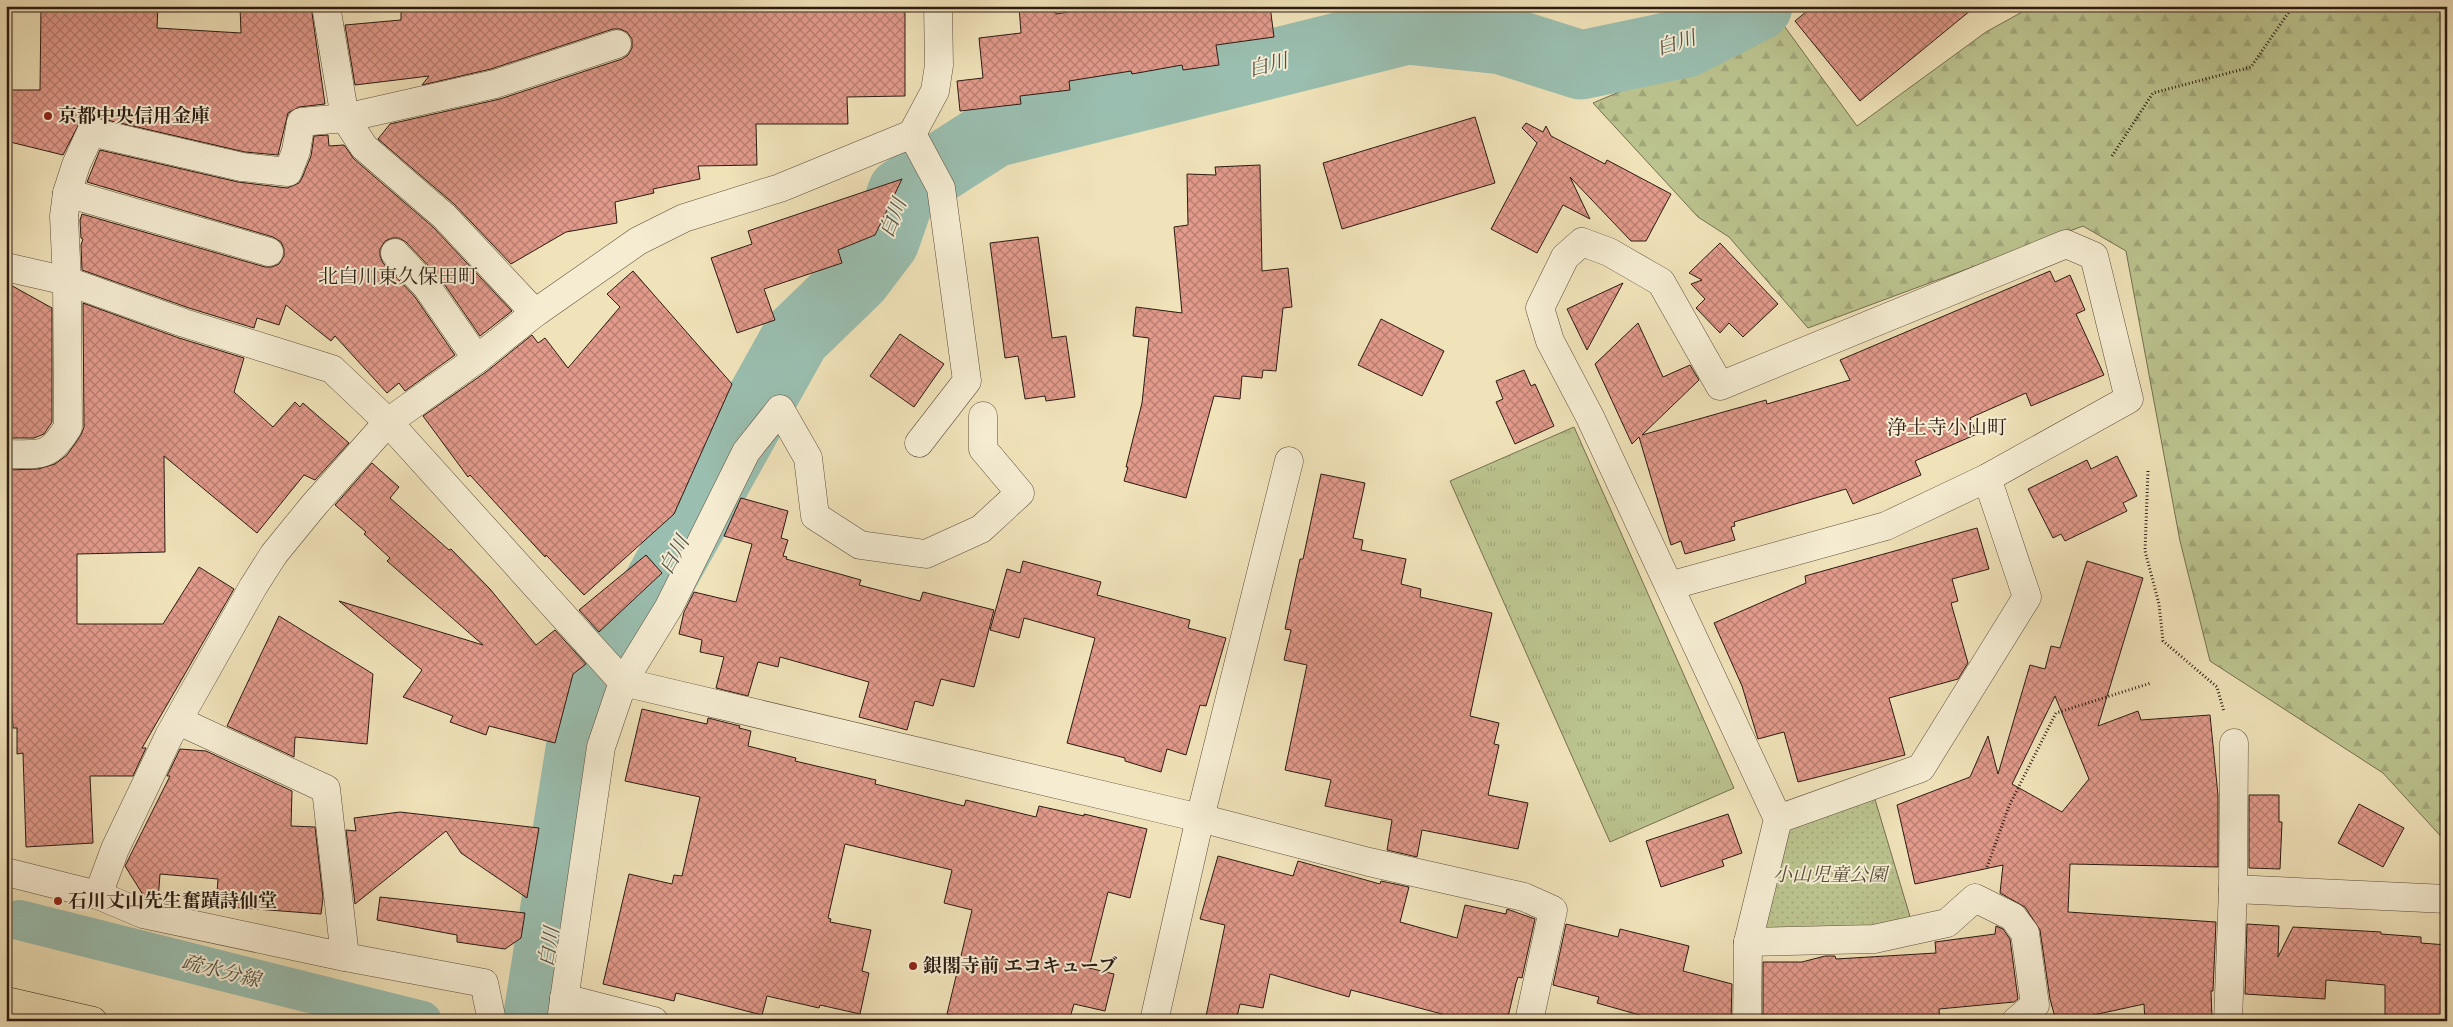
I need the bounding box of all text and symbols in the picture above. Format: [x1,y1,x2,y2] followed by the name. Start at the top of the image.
[1653,24,1701,62] water label: 白川
[1245,47,1293,83] water label: 白川
[58,103,210,129] place label: 京都中央信用金庫
[42,110,54,122] marker: 京都中央信用金庫
[873,193,914,242] water label: 白川
[318,263,478,290] district label: 北白川東久保田町
[1887,414,2007,441] district label: 浄土寺小山町
[652,529,696,579] water label: 白川
[1773,862,1890,888] park label: 小山児童公園
[68,888,277,914] place label: 石川丈山先生奮蹟詩仙堂
[52,895,64,907] marker: 石川丈山先生奮蹟詩仙堂
[533,923,566,969] water label: 白川
[179,948,266,995] water label: 疏水分線
[923,953,1117,979] place label: 銀閣寺前 エコキューブ
[907,960,919,972] marker: 銀閣寺前 エコキューブ

